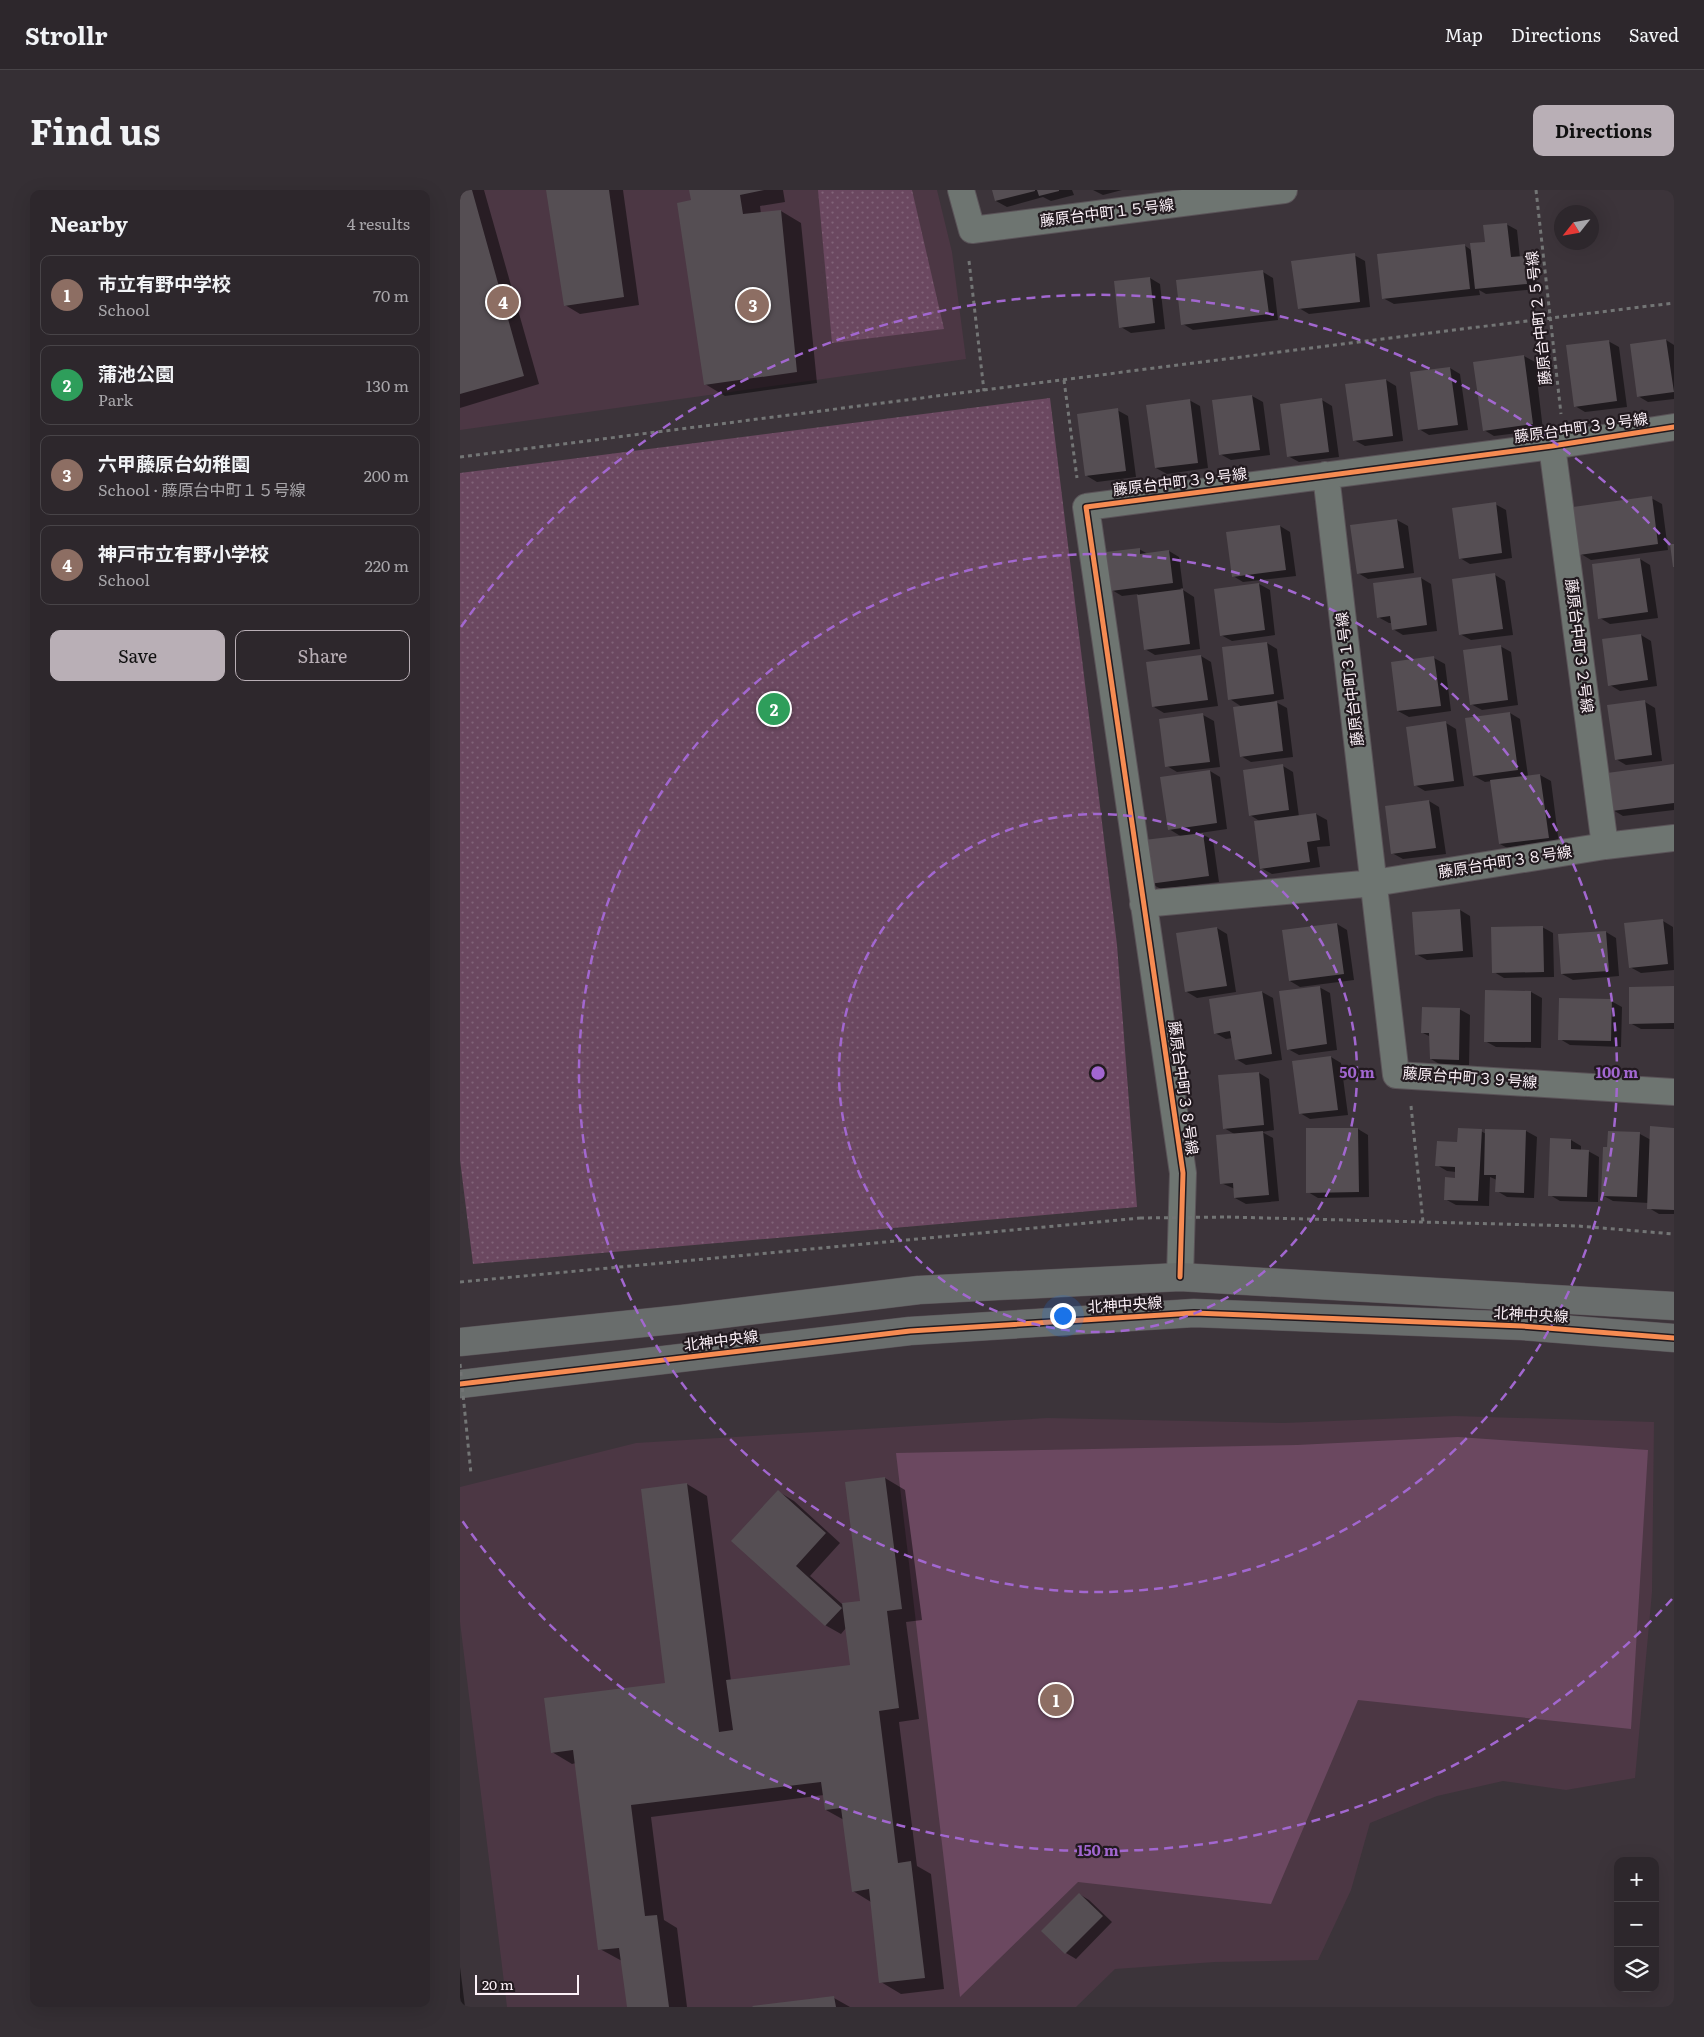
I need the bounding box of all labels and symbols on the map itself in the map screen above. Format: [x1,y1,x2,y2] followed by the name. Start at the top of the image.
[1038,192,1175,231] street label: 藤原台中町１５号線
[1554,205,1599,250] north arrow
[1519,250,1556,386] street label: 藤原台中町２５号線
[487,283,519,321] pin: 4
[737,286,769,324] pin: 3
[1512,406,1649,447] street label: 藤原台中町３９号線
[1111,461,1248,500] street label: 藤原台中町３９号線
[1561,577,1600,714] street label: 藤原台中町３２号線
[1329,611,1368,748] street label: 藤原台中町３１号線
[758,690,790,728] pin: 2
[1436,839,1573,882] street label: 藤原台中町３８号線
[1164,1019,1205,1156] street label: 藤原台中町３８号線
[1339,1060,1375,1083] text: 50 m
[1402,1060,1538,1093] street label: 藤原台中町３９号線
[1596,1060,1638,1083] text: 100 m
[1089,1064,1107,1082] centre of rings
[1087,1289,1163,1318] street label: 北神中央線
[1493,1300,1569,1327] street label: 北神中央線
[1050,1303,1076,1329] your location
[682,1324,759,1355] street label: 北神中央線
[1040,1681,1072,1719] pin: 1
[1077,1838,1119,1861] text: 150 m
[475,1972,579,1995] scale bar

